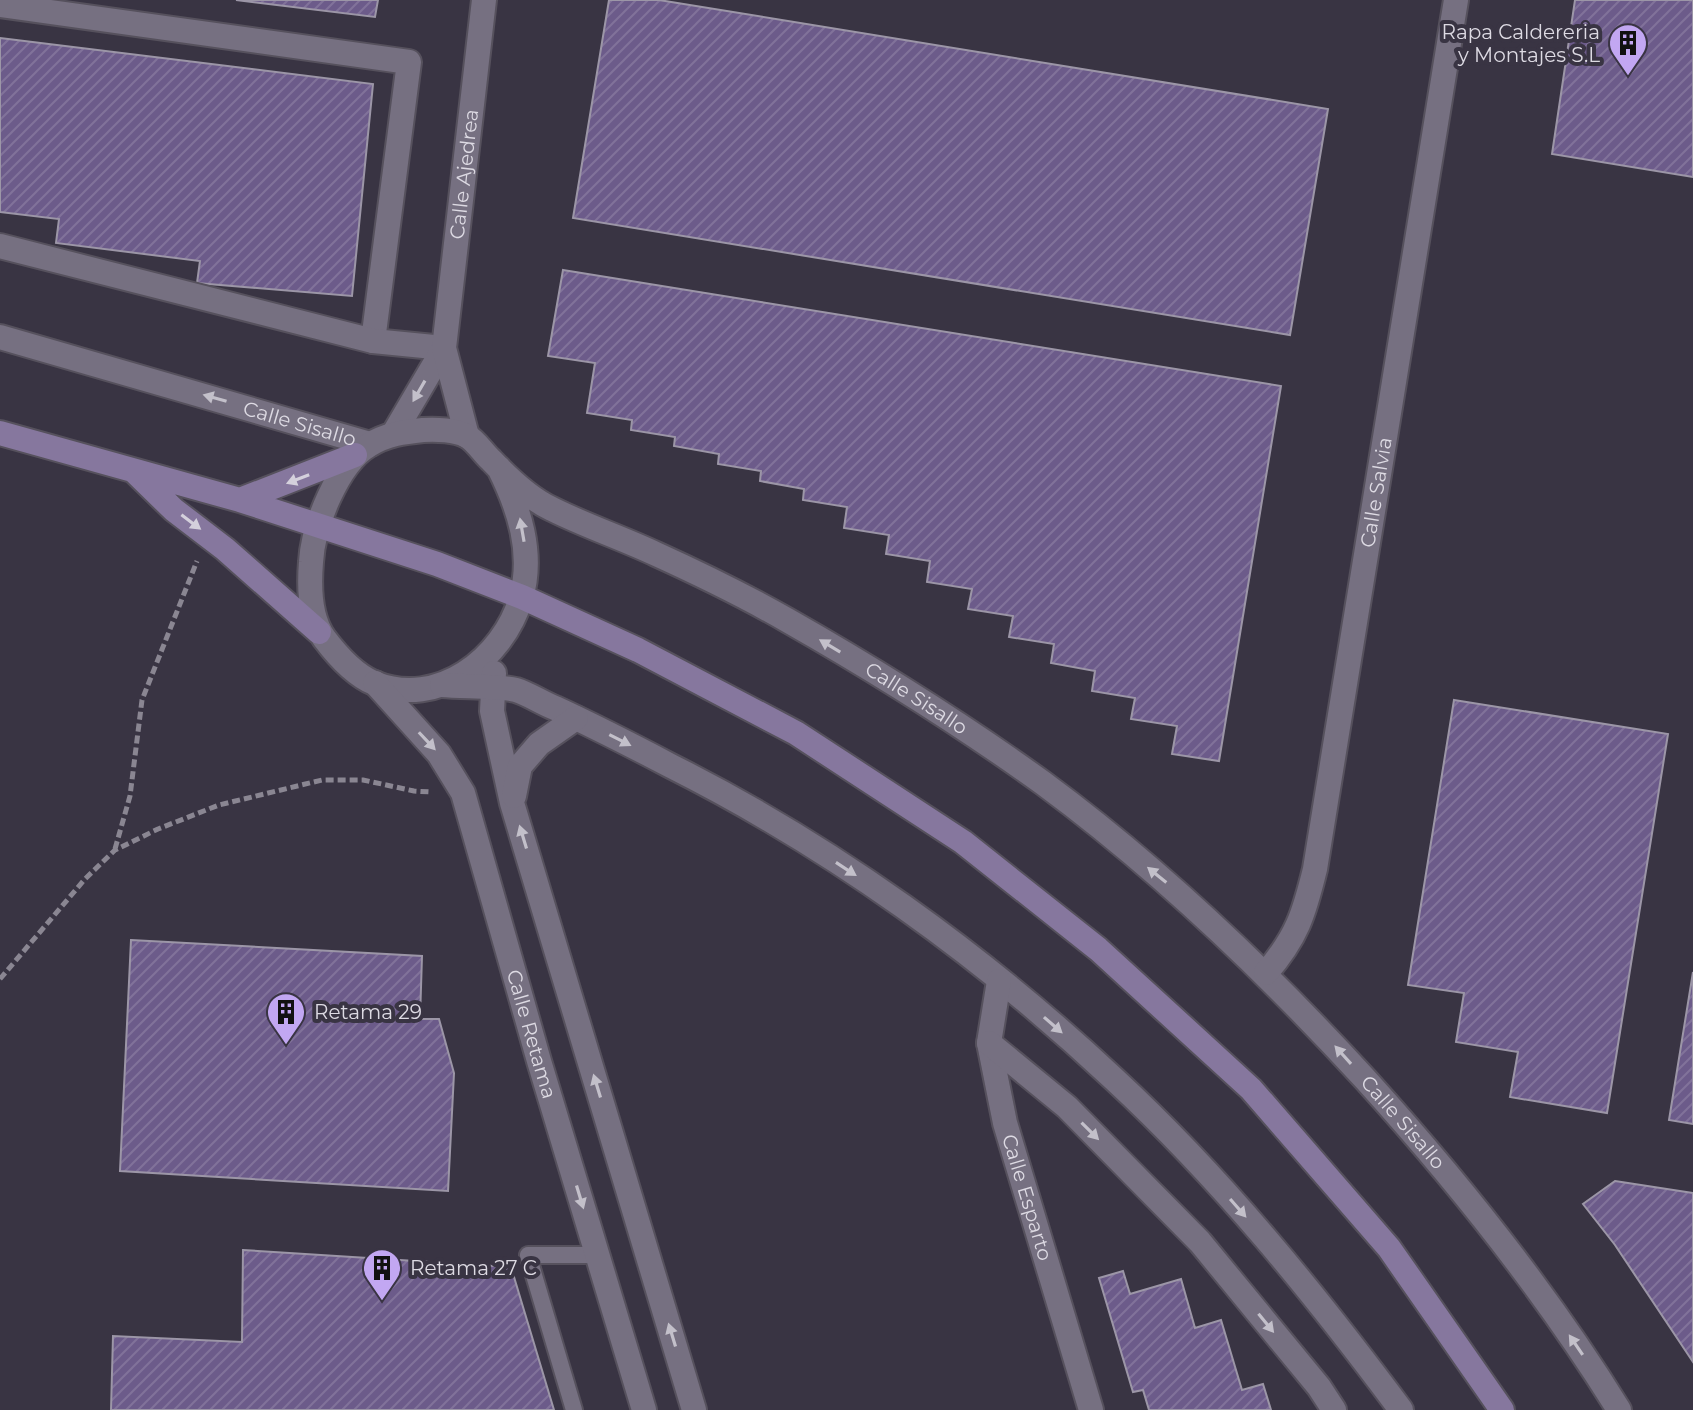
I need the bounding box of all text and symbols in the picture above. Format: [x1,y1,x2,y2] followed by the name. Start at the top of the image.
[1442,20,1600,67] place label: Rapa Caldereria y Montajes S.L
[1607,22,1649,77] building icon: Rapa Caldereria y Montajes S.L
[445,108,483,240] street label: Calle Ajedrea
[412,380,426,402] one-way arrow
[202,392,227,404] one-way arrow
[240,396,359,451] street label: Calle Sisallo
[1355,435,1397,549] street label: Calle Salvia
[286,473,310,486] one-way arrow
[181,514,201,530] one-way arrow
[515,518,528,543] one-way arrow
[819,639,841,653] one-way arrow
[861,657,972,740] street label: Calle Sisallo
[418,731,436,750] one-way arrow
[609,733,632,747] one-way arrow
[516,825,529,849] one-way arrow
[835,861,856,876] one-way arrow
[1147,867,1167,884] one-way arrow
[502,967,562,1101] street label: Calle Retama
[265,991,307,1046] building icon: Retama 29
[314,1000,422,1024] place label: Retama 29
[1044,1016,1063,1034] one-way arrow
[1335,1046,1353,1065] one-way arrow
[1356,1070,1450,1174] street label: Calle Sisallo
[590,1074,603,1098] one-way arrow
[1080,1121,1099,1140] one-way arrow
[997,1131,1058,1263] street label: Calle Esparto
[574,1185,587,1209] one-way arrow
[1229,1198,1246,1218] one-way arrow
[361,1247,403,1302] building icon: Retama 27 C
[410,1256,537,1280] place label: Retama 27 C
[1257,1312,1274,1332] one-way arrow
[665,1323,678,1347] one-way arrow
[1569,1334,1584,1356] one-way arrow

